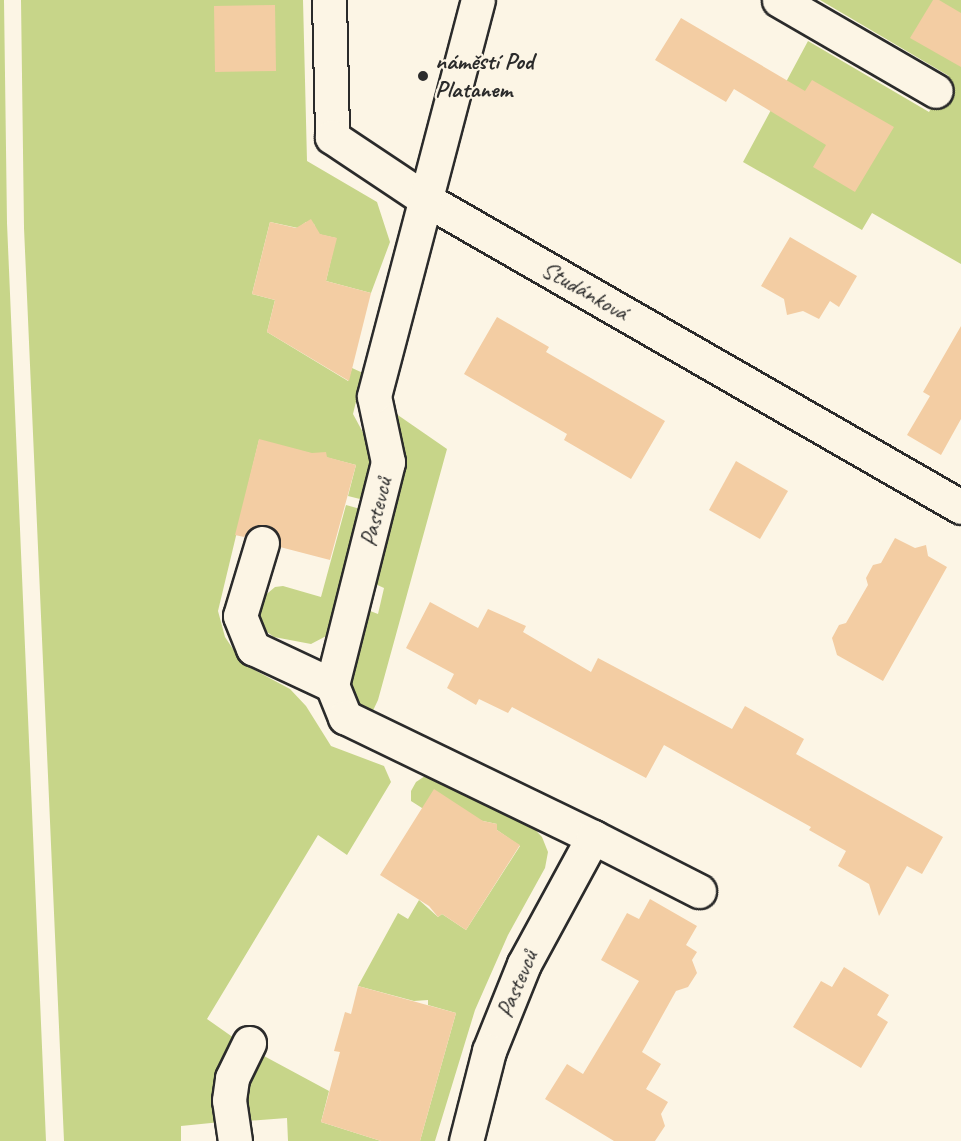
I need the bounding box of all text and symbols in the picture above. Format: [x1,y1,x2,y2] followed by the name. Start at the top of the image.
[435,48,533,104] place label: náměstí Pod Platanem
[416,69,430,83] marker: náměstí Pod Platanem
[537,255,633,327] street label: Studánková
[354,475,398,549] street label: Pastevců
[490,946,544,1022] street label: Pastevců

